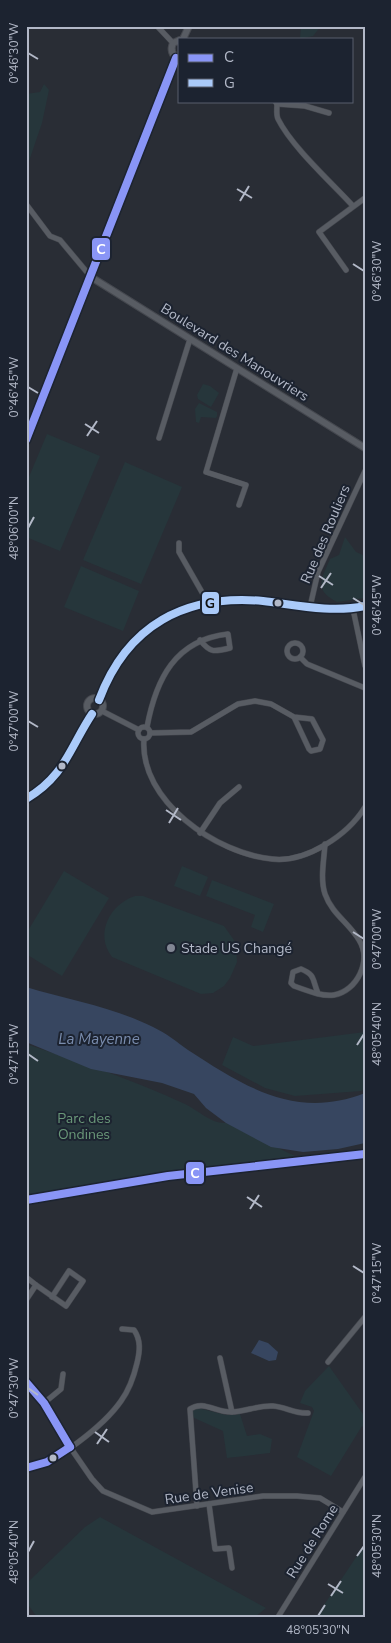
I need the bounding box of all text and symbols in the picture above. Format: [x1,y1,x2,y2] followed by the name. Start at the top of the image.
[6,22,22,84] text: 0°46'30"W
[178,38,354,102] legend
[224,47,234,67] text: C
[224,73,235,93] text: G
[91,237,111,261] line badge: C
[96,240,106,259] text: C
[369,240,385,302] text: 0°46'30"W
[157,299,313,406] street label: Boulevard des Manouvriers
[6,356,22,418] text: 0°46'45"W
[296,482,355,586] street label: Rue des Rouliers
[6,496,22,560] text: 48°06'00"N
[369,574,385,636] text: 0°46'45"W
[201,591,220,615] line badge: G
[205,594,215,613] text: G
[273,598,283,608] unlabelled marker
[6,690,22,752] text: 0°47'00"W
[57,761,67,771] unlabelled marker
[369,908,385,970] text: 0°47'00"W
[181,939,292,958] place label: Stade US Changé
[165,942,177,954] marker: Stade US Changé
[369,1002,385,1066] text: 48°05'40"N
[6,1023,22,1085] text: 0°47'15"W
[58,1029,140,1049] water label: La Mayenne
[57,1109,111,1144] park label: Parc des Ondines
[185,1161,205,1185] line badge: C
[190,1164,200,1183] text: C
[369,1242,385,1304] text: 0°47'15"W
[6,1357,22,1419] text: 0°47'30"W
[48,1453,58,1463] unlabelled marker
[164,1478,255,1509] street label: Rue de Venise
[282,1501,343,1582] street label: Rue de Rome
[369,1514,385,1578] text: 48°05'30"N
[6,1520,22,1584] text: 48°05'40"N
[286,1622,350,1638] text: 48°05'30"N

